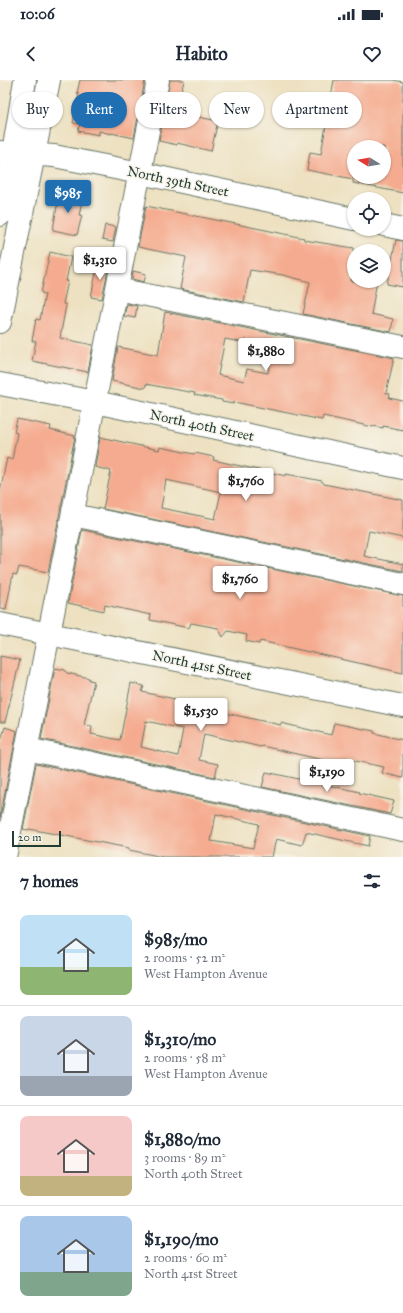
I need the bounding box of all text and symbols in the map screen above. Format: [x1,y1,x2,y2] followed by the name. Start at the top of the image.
[20,5,55,23] text: 10:06
[20,43,42,65] icon: back
[175,43,228,65] text: Habito
[361,43,383,65] icon: heart
[12,92,63,128] chip: Buy
[71,92,127,128] chip: Rent
[135,92,201,128] chip: Filters
[209,92,264,128] chip: New
[272,92,362,128] chip: Apartment
[347,140,391,184] north arrow
[347,140,391,288] map controls
[126,162,230,201] street label: North 39th Street
[44,180,92,214] pin: $985
[54,185,82,201] text: $985
[347,192,391,236] button: locate
[347,244,391,288] button: layers
[67,247,133,281] pin: $1,310
[83,252,117,268] text: $1,310
[233,338,299,372] pin: $1,880
[247,343,285,359] text: $1,880
[148,406,256,445] street label: North 40th Street
[213,468,279,502] pin: $1,760
[228,473,264,489] text: $1,760
[207,566,273,600] pin: $1,760
[222,571,258,587] text: $1,760
[151,647,253,684] street label: North 41st Street
[168,698,234,732] pin: $1,530
[184,703,218,719] text: $1,530
[294,759,360,793] pin: $1,190
[309,764,345,780] text: $1,190
[12,829,61,848] scale bar
[18,831,41,844] text: 20 m
[361,870,383,892] icon: filters
[20,871,78,892] text: 7 homes
[144,929,208,950] text: $985/mo
[52,931,100,979] icon: home
[144,950,225,966] text: 2 rooms · 52 m²
[144,966,268,982] text: West Hampton Avenue
[144,1029,216,1050] text: $1,310/mo
[52,1032,100,1080] icon: home
[144,1050,226,1066] text: 2 rooms · 58 m²
[144,1066,268,1082] text: West Hampton Avenue
[144,1129,221,1150] text: $1,880/mo
[52,1132,100,1180] icon: home
[144,1150,226,1166] text: 3 rooms · 89 m²
[144,1166,243,1182] text: North 40th Street
[144,1229,218,1250] text: $1,190/mo
[52,1232,100,1280] icon: home
[144,1250,227,1266] text: 2 rooms · 60 m²
[144,1266,238,1282] text: North 41st Street

